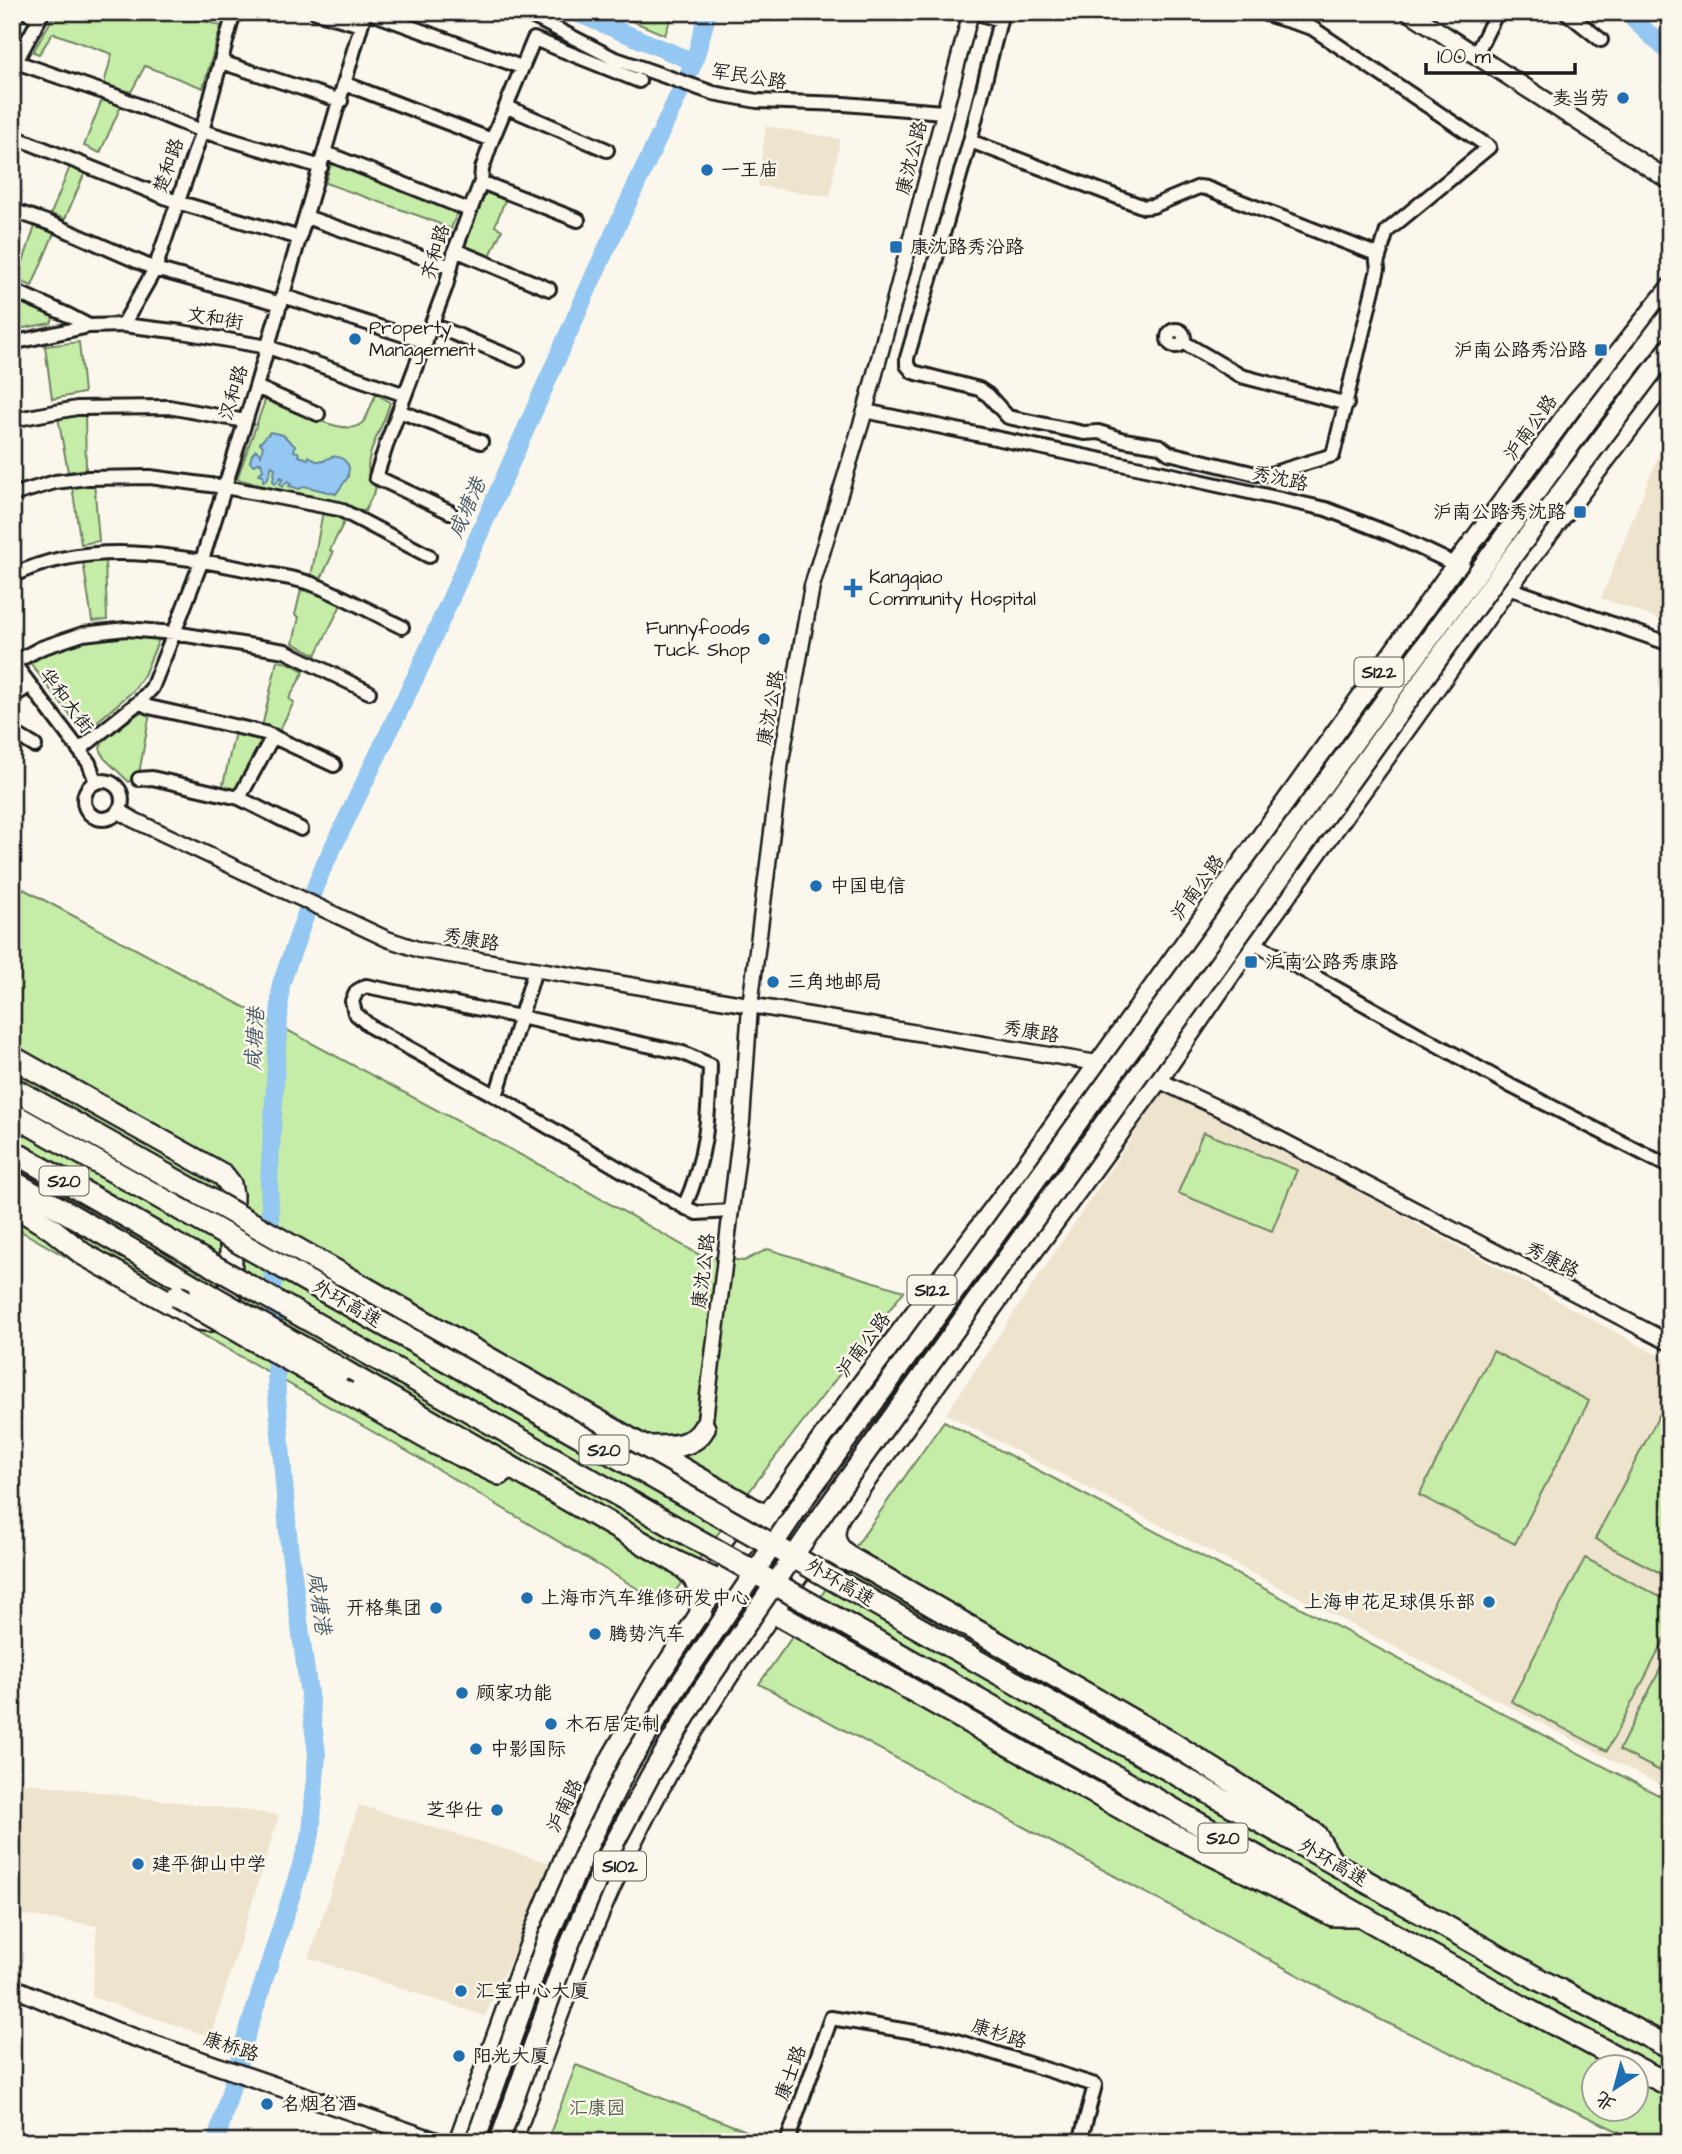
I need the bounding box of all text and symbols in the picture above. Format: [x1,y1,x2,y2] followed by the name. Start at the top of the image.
[1426,32,1575,76] scale bar
[1437,42,1492,71] text: 100 m
[709,58,789,96] street label: 军民公路
[1552,85,1609,112] place label: 麦当劳
[1615,90,1631,106] marker: 麦当劳
[890,118,934,198] street label: 康沈公路
[147,135,191,197] street label: 楚和路
[721,157,778,184] place label: 一王庙
[699,162,715,178] marker: 一王庙
[415,221,457,283] street label: 齐和路
[910,234,1024,261] place label: 康沈路秀沿路
[888,239,904,255] marker: 康沈路秀沿路
[185,301,245,337] street label: 文和街
[369,315,476,365] place label: Property Management
[347,331,363,347] marker: Property Management
[1454,337,1587,364] place label: 沪南公路秀沿路
[1593,342,1609,358] marker: 沪南公路秀沿路
[213,362,255,424] street label: 汉和路
[1498,389,1564,467] street label: 沪南公路
[1249,459,1311,499] street label: 秀沈路
[441,471,494,543] water label: 咸塘港
[1433,499,1566,526] place label: 沪南公路秀沈路
[1572,504,1588,520] marker: 沪南公路秀沈路
[869,564,1036,614] place label: Kangqiao Community Hospital
[843,578,863,598] marker: Kangqiao Community Hospital
[646,615,750,664] place label: Funnyfoods Tuck Shop
[756,631,772,647] marker: Funnyfoods Tuck Shop
[1354,658,1404,686] road number: S122
[32,663,100,739] street label: 华和大街
[751,668,791,748] street label: 康沈公路
[1165,849,1231,927] street label: 沪南公路
[830,873,906,900] place label: 中国电信
[808,878,824,894] marker: 中国电信
[441,922,501,958] street label: 秀康路
[1265,949,1398,976] place label: 沪南公路秀康路
[1243,954,1259,970] marker: 沪南公路秀康路
[787,969,882,996] place label: 三角地邮局
[765,974,781,990] marker: 三角地邮局
[239,1005,271,1071] water label: 咸塘港
[1001,1014,1061,1050] street label: 秀康路
[40,1166,88,1196] road number: S20
[686,1232,722,1310] street label: 康沈公路
[1520,1235,1584,1285] street label: 秀康路
[307,1273,387,1335] street label: 外环高速
[908,1275,956,1304] road number: S122
[830,1307,898,1383] street label: 沪南公路
[580,1436,628,1464] road number: S20
[800,1552,880,1614] street label: 外环高速
[300,1570,338,1638] water label: 咸塘港
[541,1585,750,1612] place label: 上海市汽车维修研发中心
[1304,1589,1475,1616] place label: 上海申花足球俱乐部
[519,1590,535,1606] marker: 上海市汽车维修研发中心
[1481,1594,1497,1610] marker: 上海申花足球俱乐部
[346,1595,422,1622] place label: 开格集团
[428,1600,444,1616] marker: 开格集团
[609,1621,685,1648] place label: 腾势汽车
[587,1626,603,1642] marker: 腾势汽车
[476,1680,552,1707] place label: 顾家功能
[454,1685,470,1701] marker: 顾家功能
[565,1711,660,1738] place label: 木石居定制
[543,1716,559,1732] marker: 木石居定制
[490,1736,566,1763] place label: 中影国际
[468,1741,484,1757] marker: 中影国际
[540,1774,590,1838] street label: 沪南路
[426,1797,483,1824] place label: 芝华仕
[489,1802,505,1818] marker: 芝华仕
[1198,1824,1248,1852] road number: S20
[1293,1832,1373,1894] street label: 外环高速
[152,1851,266,1878] place label: 建平御山中学
[594,1852,646,1880] road number: S102
[130,1856,146,1872] marker: 建平御山中学
[475,1978,589,2005] place label: 汇宝中心大厦
[453,1983,469,1999] marker: 汇宝中心大厦
[968,2012,1030,2056] street label: 康杉路
[200,2025,262,2069] street label: 康桥路
[769,2042,813,2104] street label: 康士路
[473,2043,549,2070] place label: 阳光大厦
[451,2048,467,2064] marker: 阳光大厦
[1580,2052,1650,2122] north arrow
[1590,2084,1622,2117] text: 北
[281,2091,357,2118] place label: 名烟名酒
[568,2095,626,2122] park label: 汇康园
[259,2096,275,2112] marker: 名烟名酒

